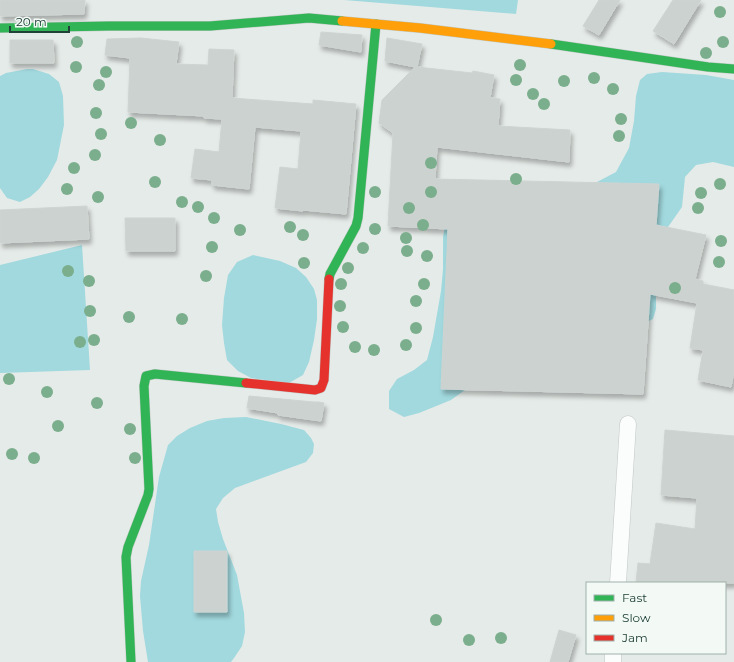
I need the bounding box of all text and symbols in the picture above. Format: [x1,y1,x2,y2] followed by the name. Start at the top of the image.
[10,8,69,34] scale bar
[16,14,47,29] text: 20 m
[586,582,726,654] legend
[622,590,647,605] text: Fast
[622,610,651,625] text: Slow
[621,630,648,645] text: Jam

